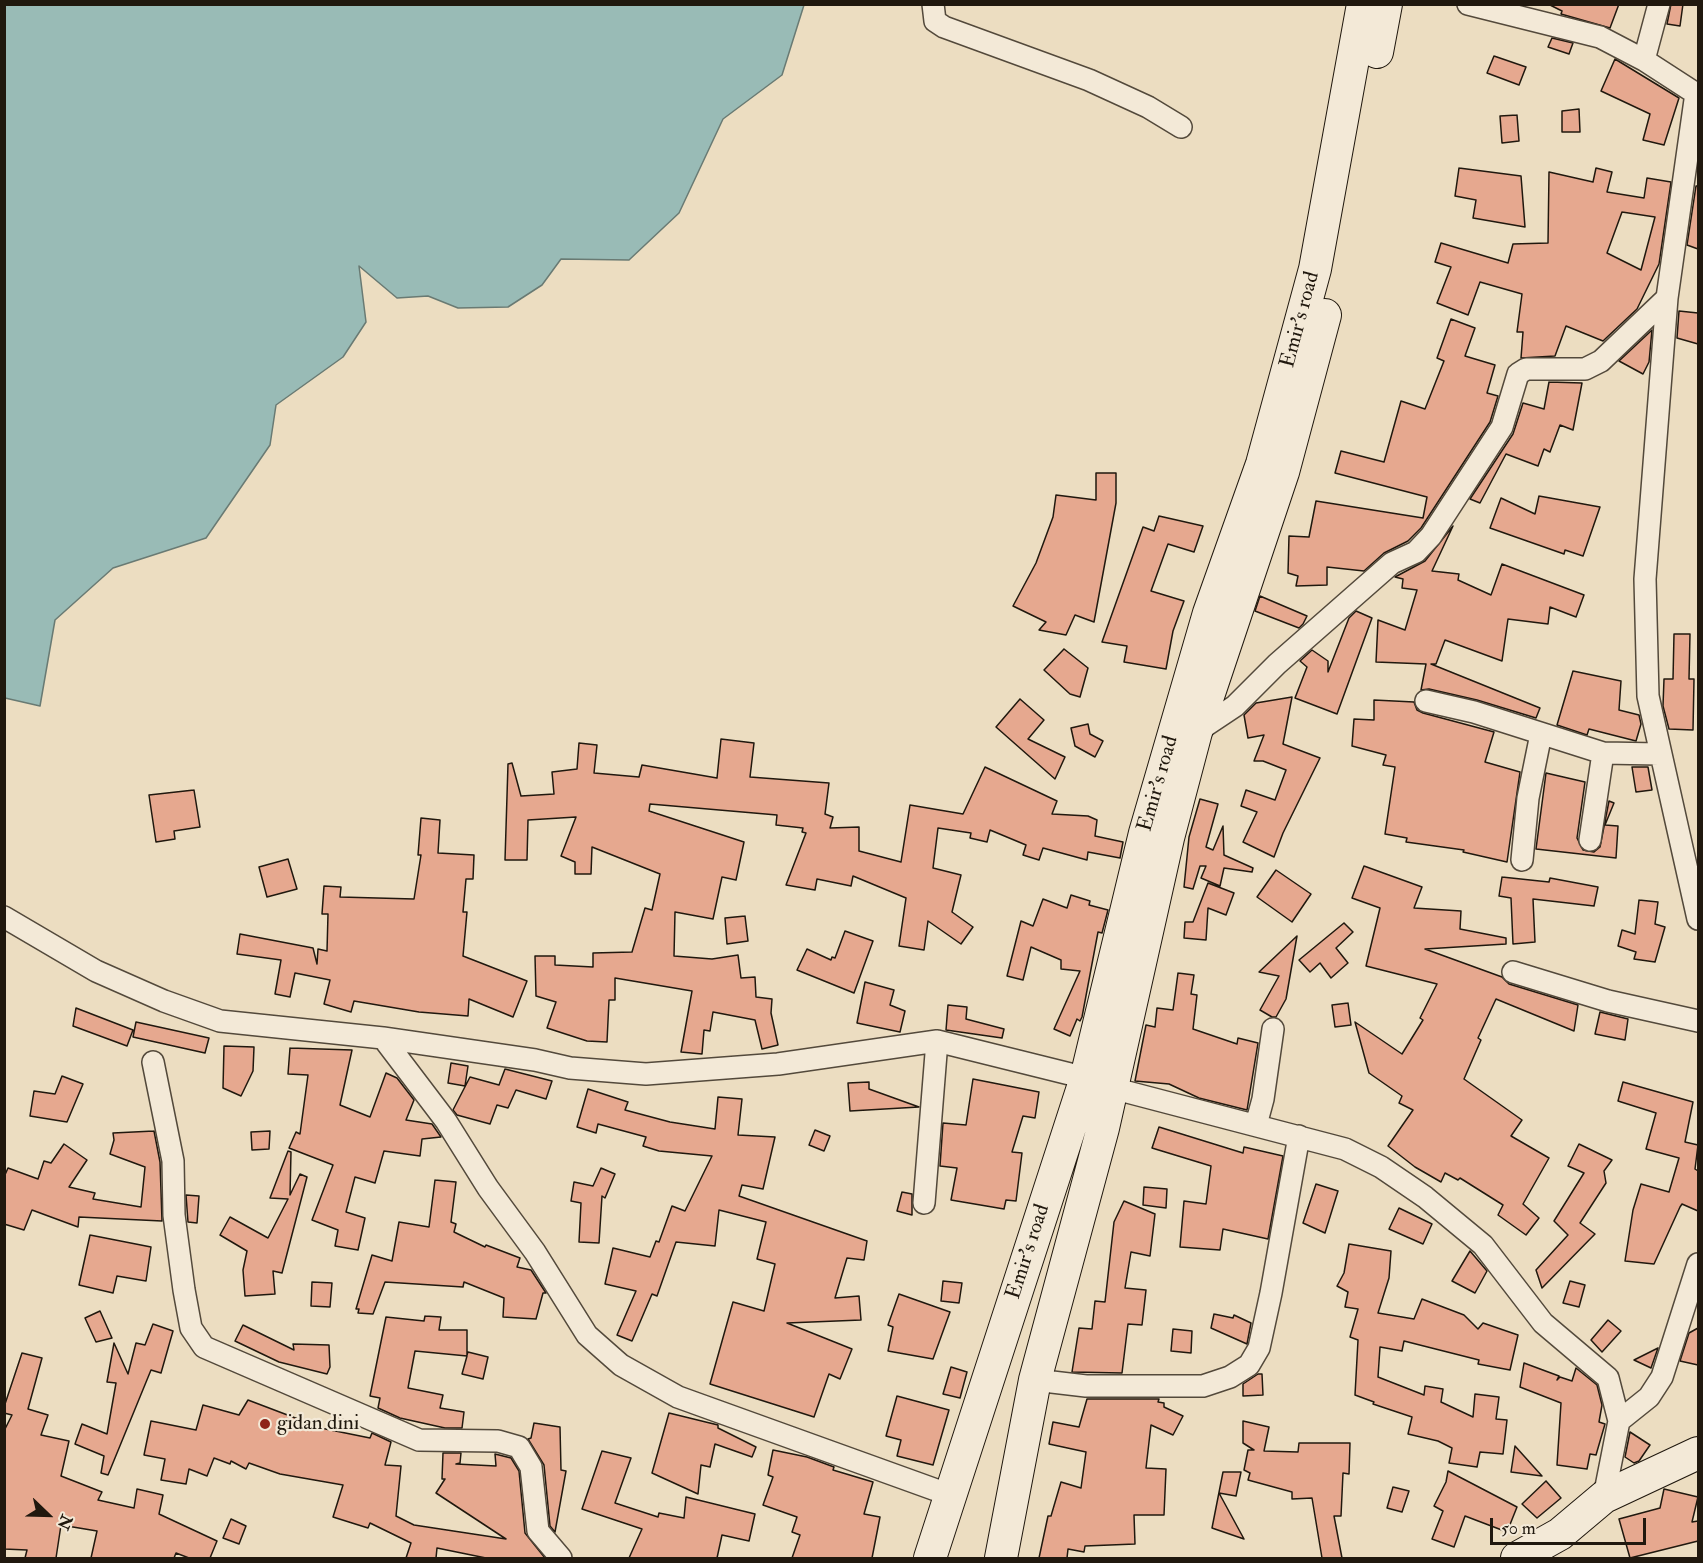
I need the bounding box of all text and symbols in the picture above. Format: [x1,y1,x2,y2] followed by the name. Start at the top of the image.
[1276,269,1326,371] street label: Emir's road
[1133,733,1185,835] street label: Emir's road
[1002,1201,1056,1303] street label: Emir's road
[277,1411,359,1437] place label: gidan dini
[258,1417,272,1431] marker: gidan dini
[18,1485,78,1545] north arrow
[1493,1506,1649,1544] scale bar
[53,1512,77,1533] text: N
[1501,1517,1536,1540] text: 50 m

